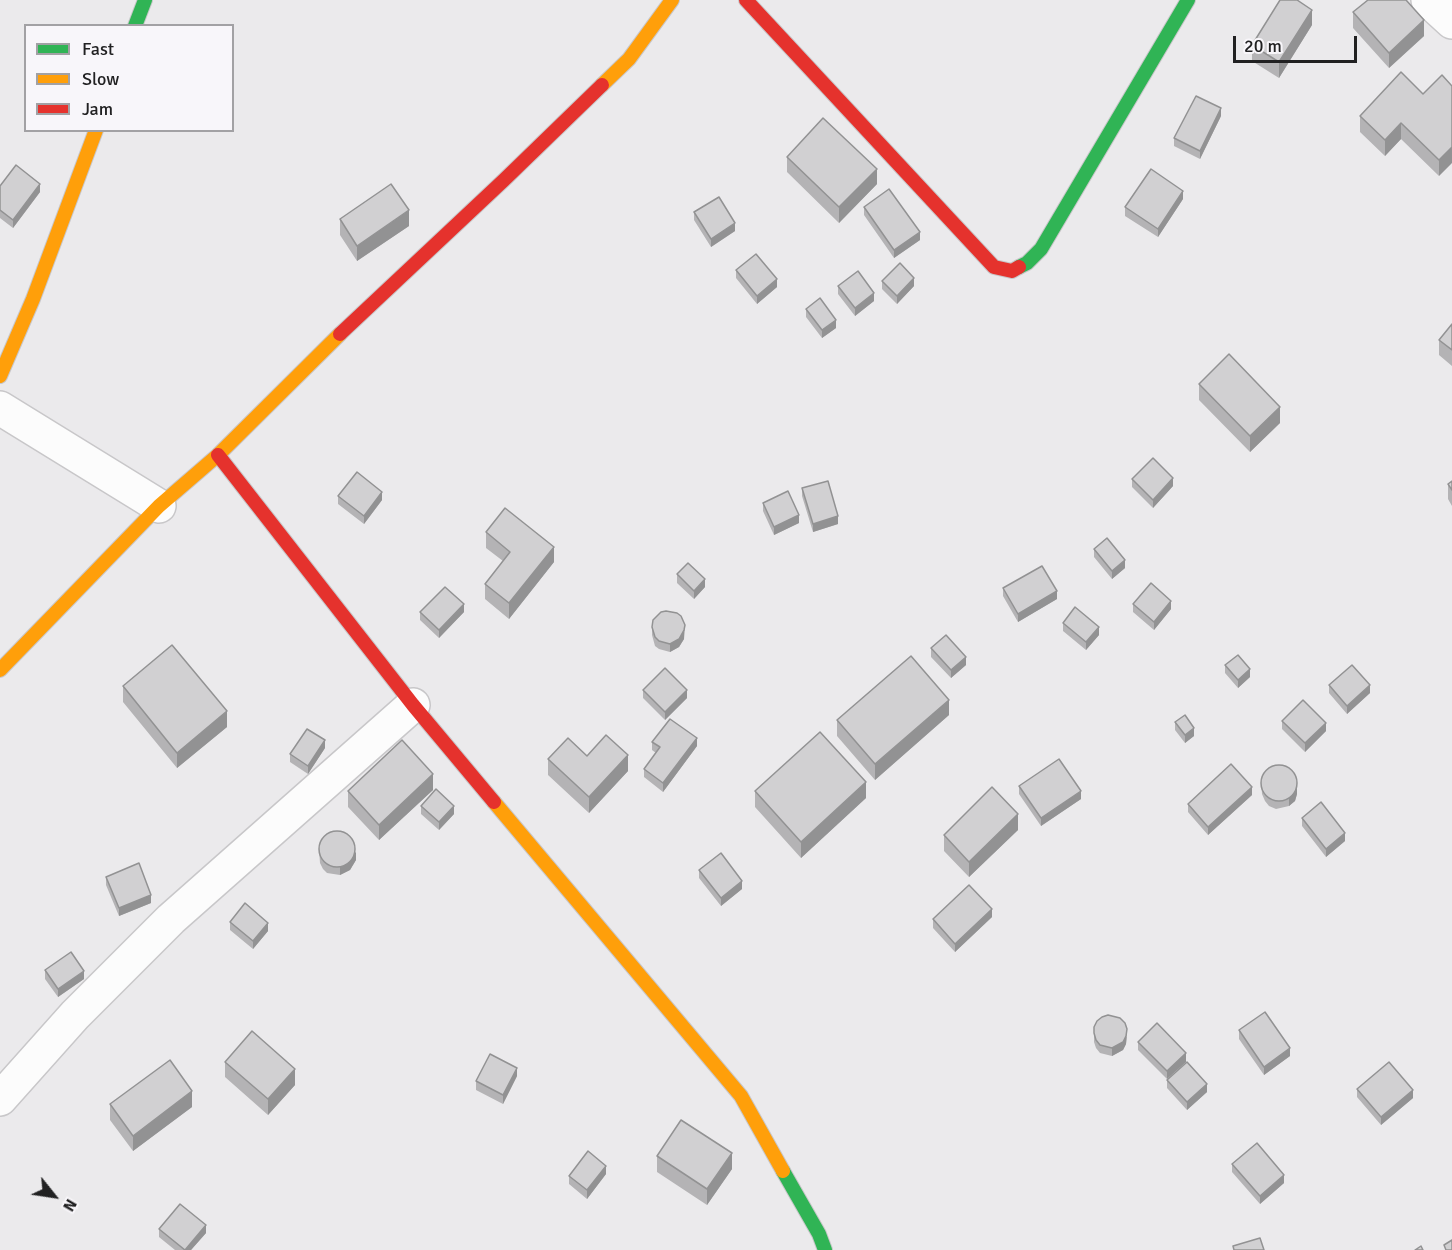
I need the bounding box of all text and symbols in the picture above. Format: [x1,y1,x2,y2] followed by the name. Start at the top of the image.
[24,24,234,132] legend
[1236,24,1360,62] scale bar
[1244,35,1282,57] text: 20 m
[82,38,114,60] text: Fast
[82,68,119,90] text: Slow
[82,98,113,120] text: Jam
[24,1166,84,1226] north arrow
[58,1195,81,1215] text: N

